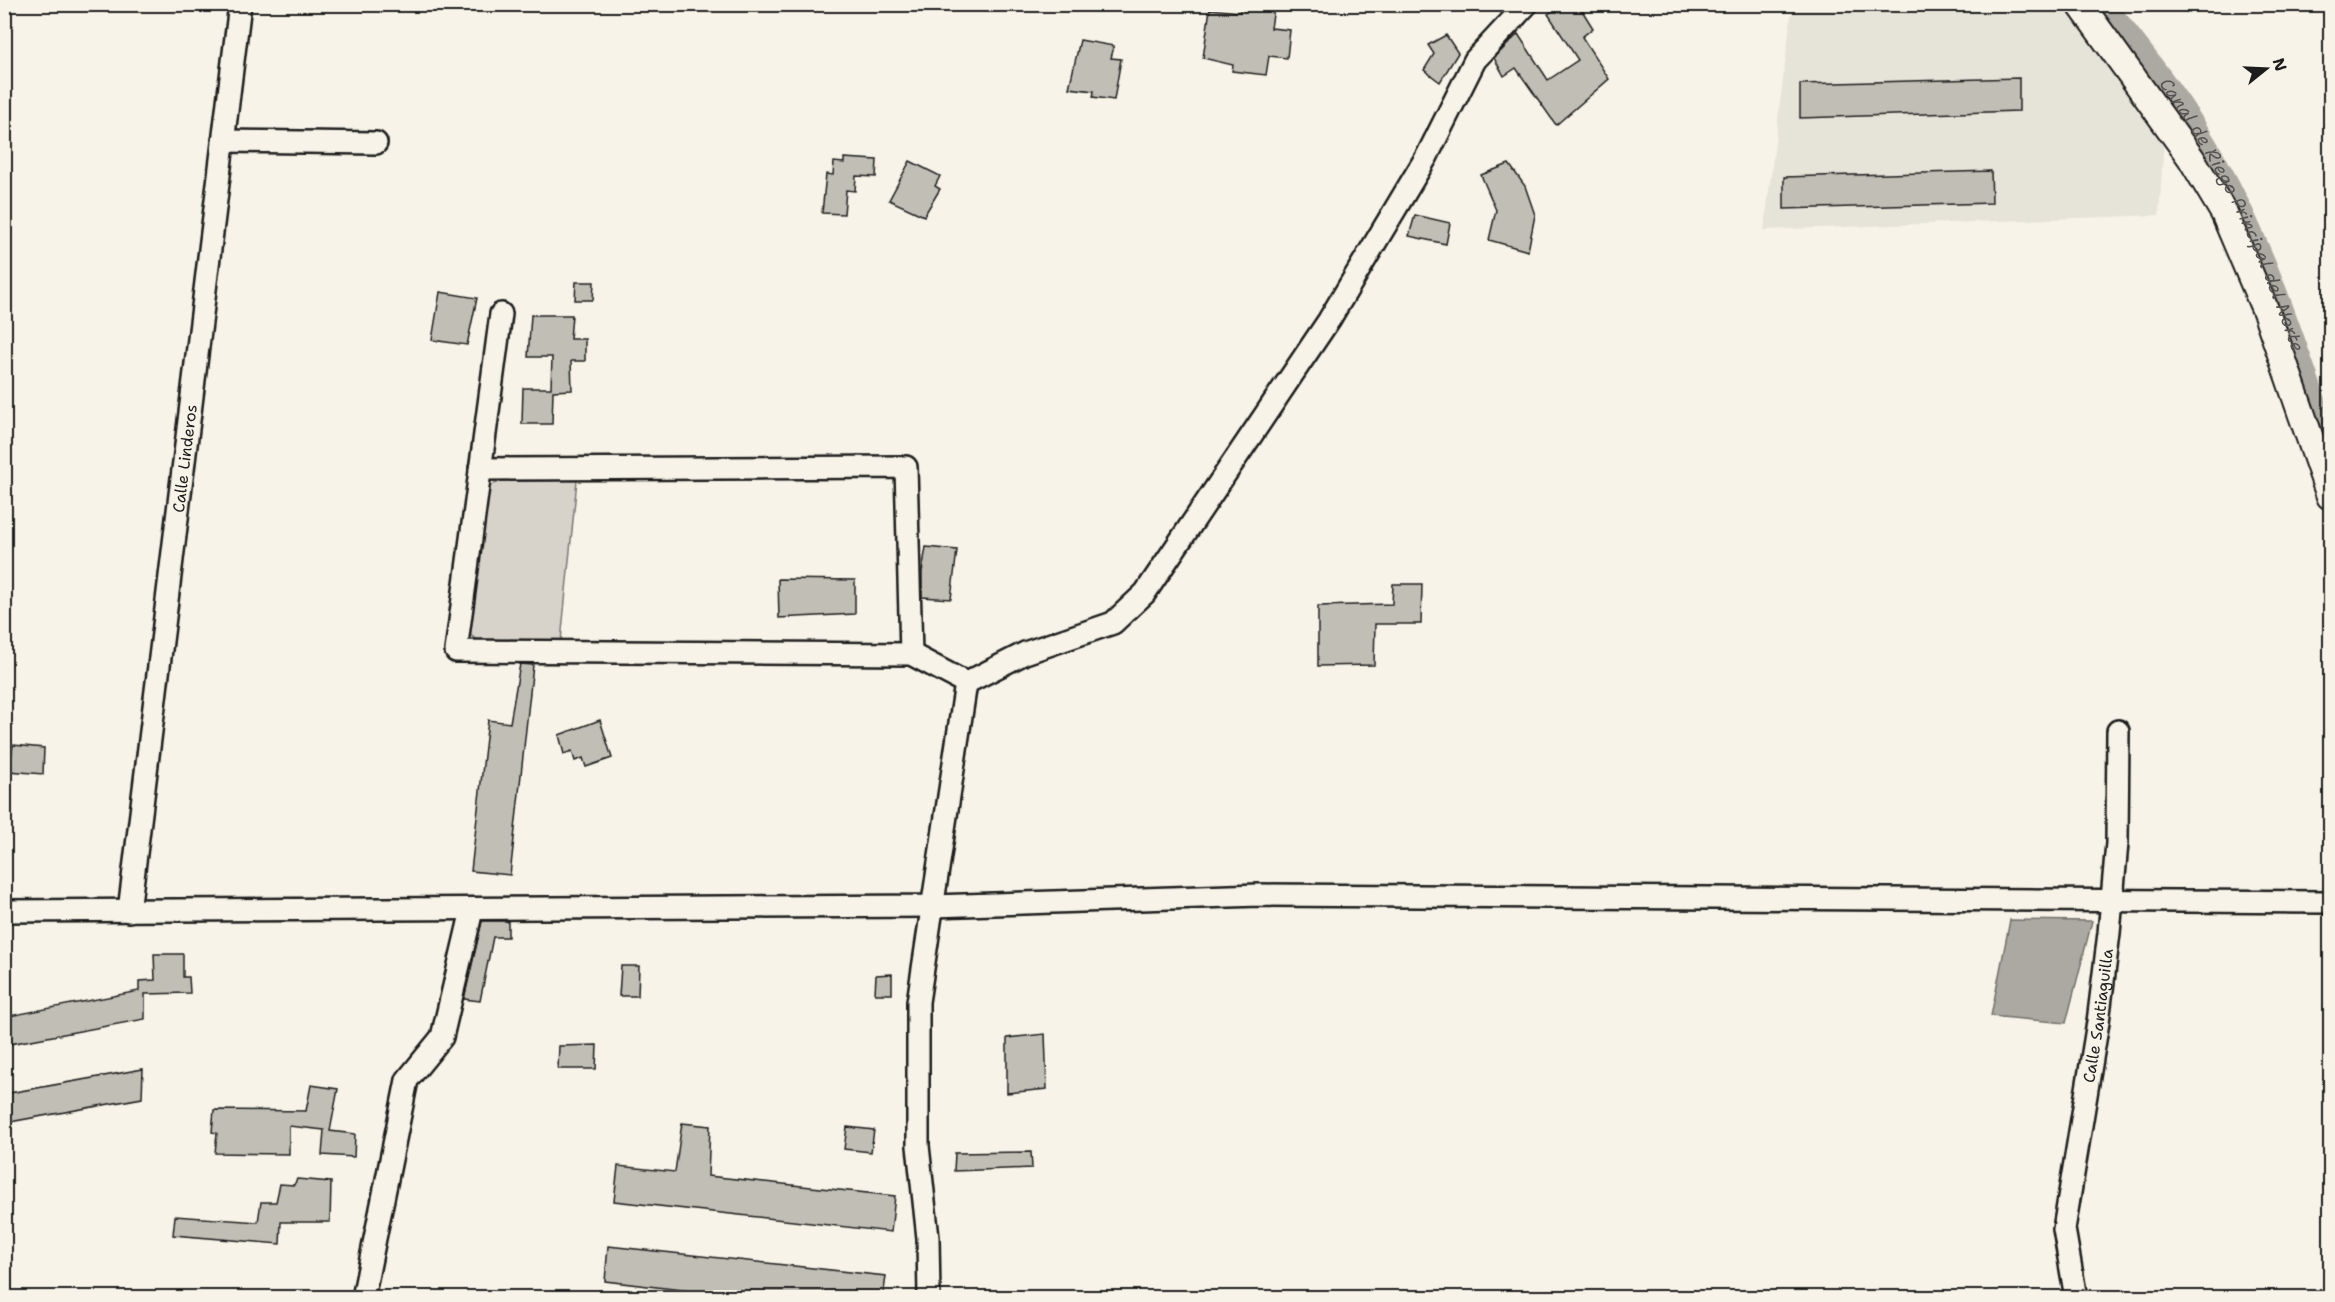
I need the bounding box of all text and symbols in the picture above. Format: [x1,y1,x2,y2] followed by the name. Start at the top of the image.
[2236,39,2296,99] north arrow
[2268,55,2292,74] text: N
[2154,73,2310,355] water label: Canal de Riego Principal del Norte
[167,403,201,514] street label: Calle Linderos
[2078,947,2117,1084] street label: Calle Santiaguilla

